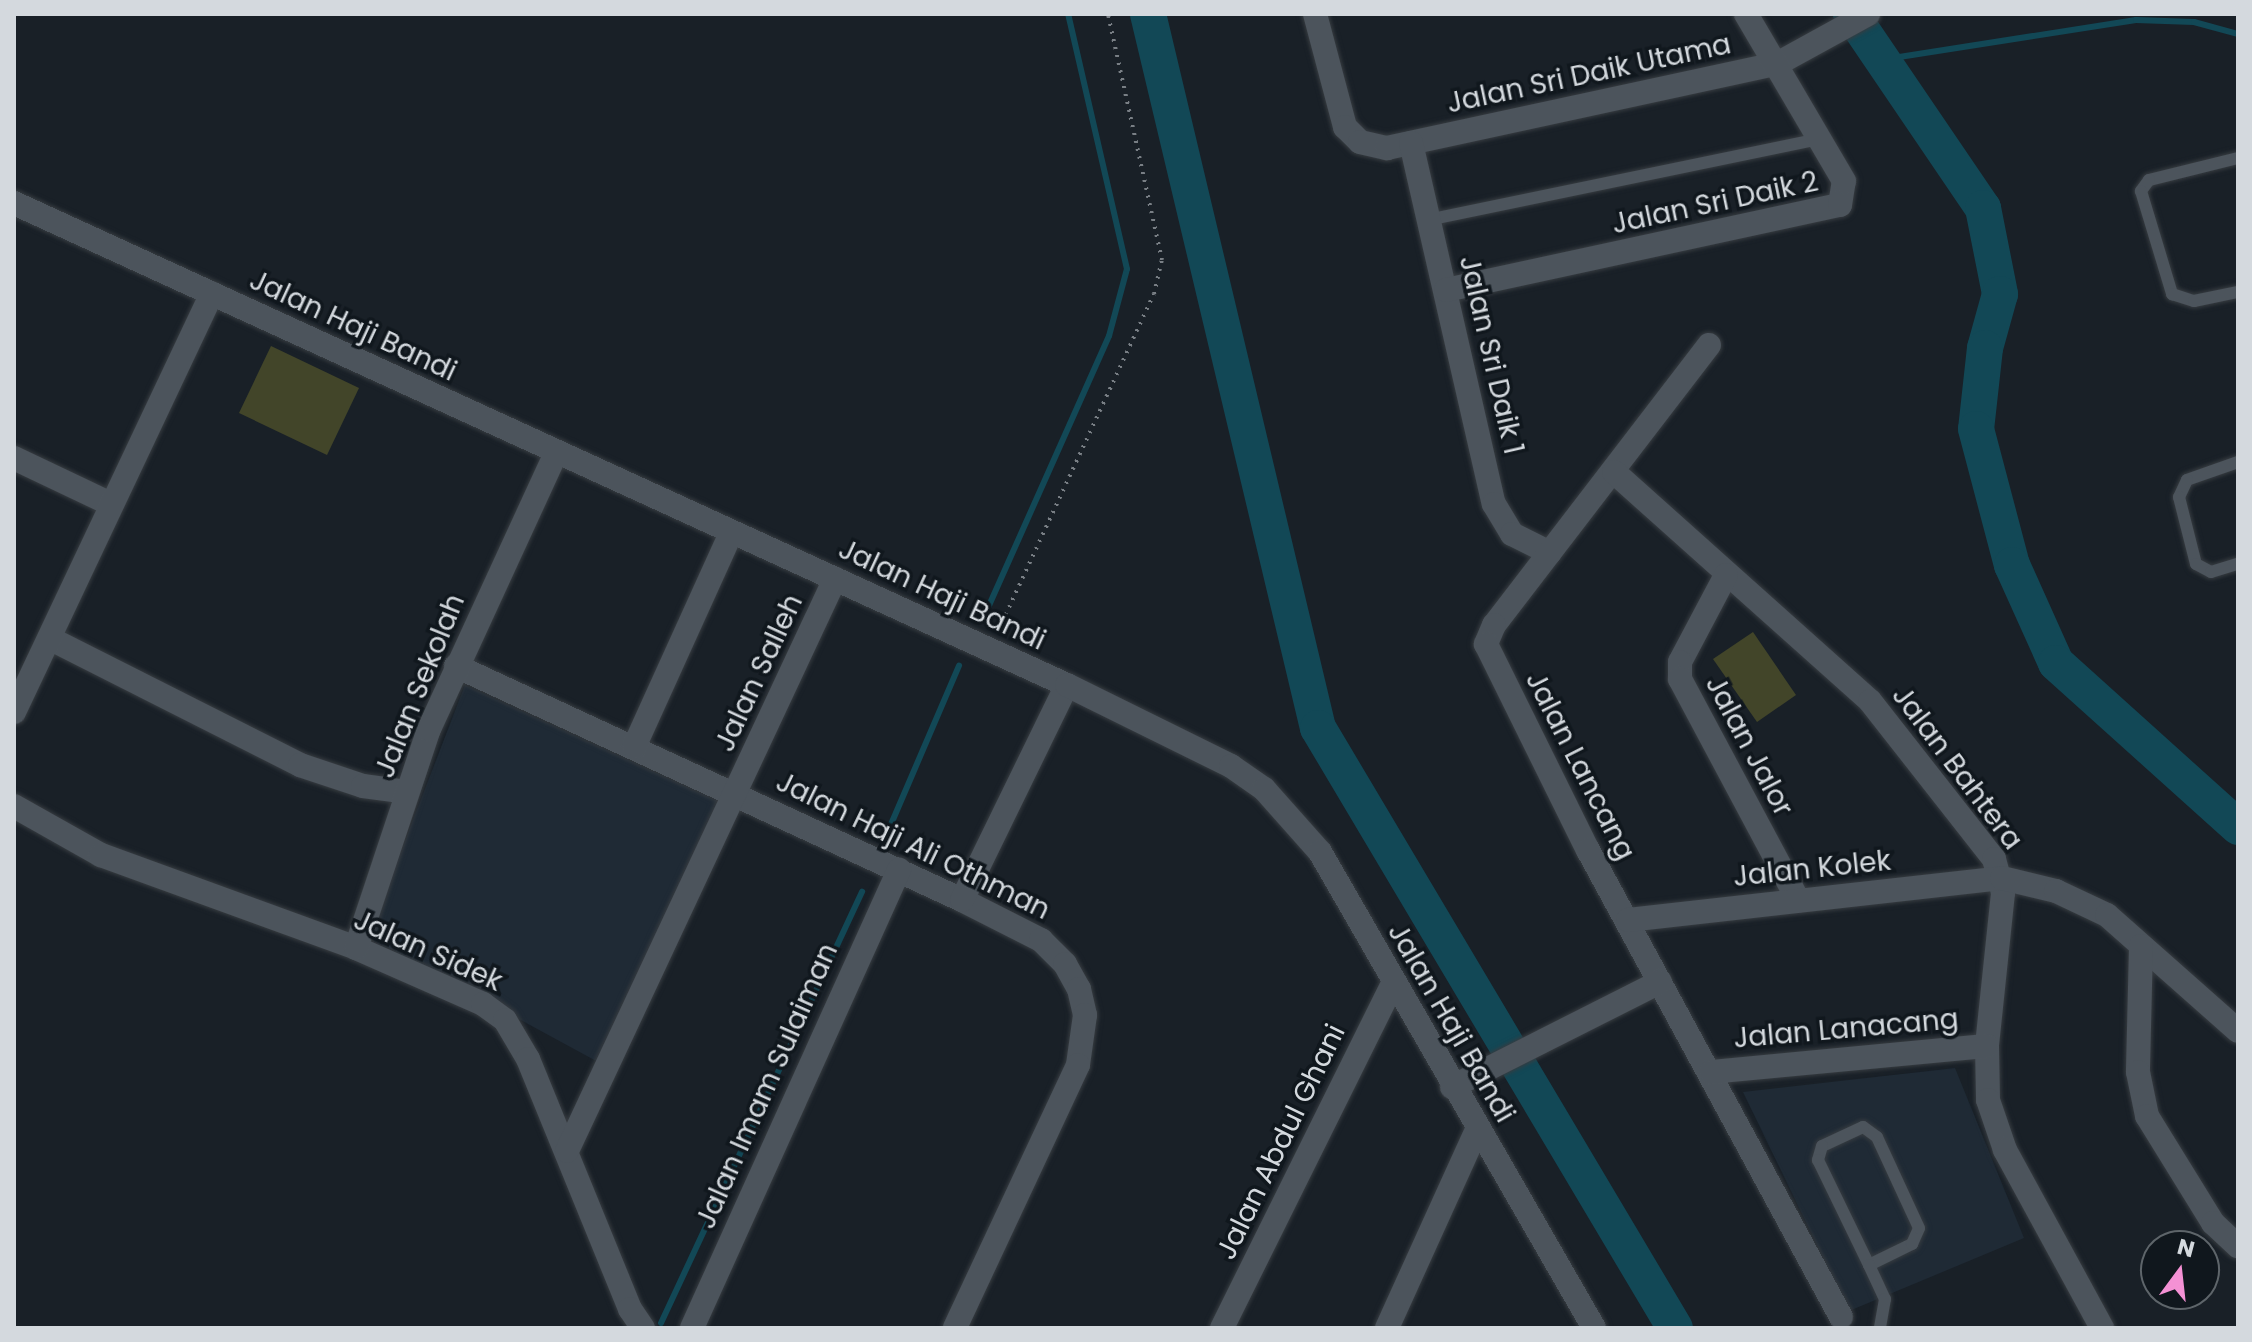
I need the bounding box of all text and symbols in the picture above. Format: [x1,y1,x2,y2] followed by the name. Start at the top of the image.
[1444,27,1734,121] street label: Jalan Sri Daik Utama
[1609,165,1821,241] street label: Jalan Sri Daik 2
[1452,252,1530,458] street label: Jalan Sri Daik 1
[244,263,462,389] street label: Jalan Haji Bandi
[833,532,1051,658] street label: Jalan Haji Bandi
[368,589,472,783] street label: Jalan Sekolah
[708,589,810,757] street label: Jalan Salleh
[1518,666,1642,866] street label: Jalan Lancang
[1698,670,1800,822] street label: Jalan Jalor
[1885,680,2029,856] street label: Jalan Bahtera
[771,765,1055,927] street label: Jalan Haji Ali Othman
[1732,844,1892,894] street label: Jalan Kolek
[349,903,507,999] street label: Jalan Sidek
[1380,917,1522,1129] street label: Jalan Haji Bandi
[689,938,845,1234] street label: Jalan Imam Sulaiman
[1732,1002,1960,1056] street label: Jalan Lanacang
[1209,1019,1353,1265] street label: Jalan Abdul Ghani
[2140,1230,2220,1310] north arrow
[2174,1231,2198,1265] text: N

